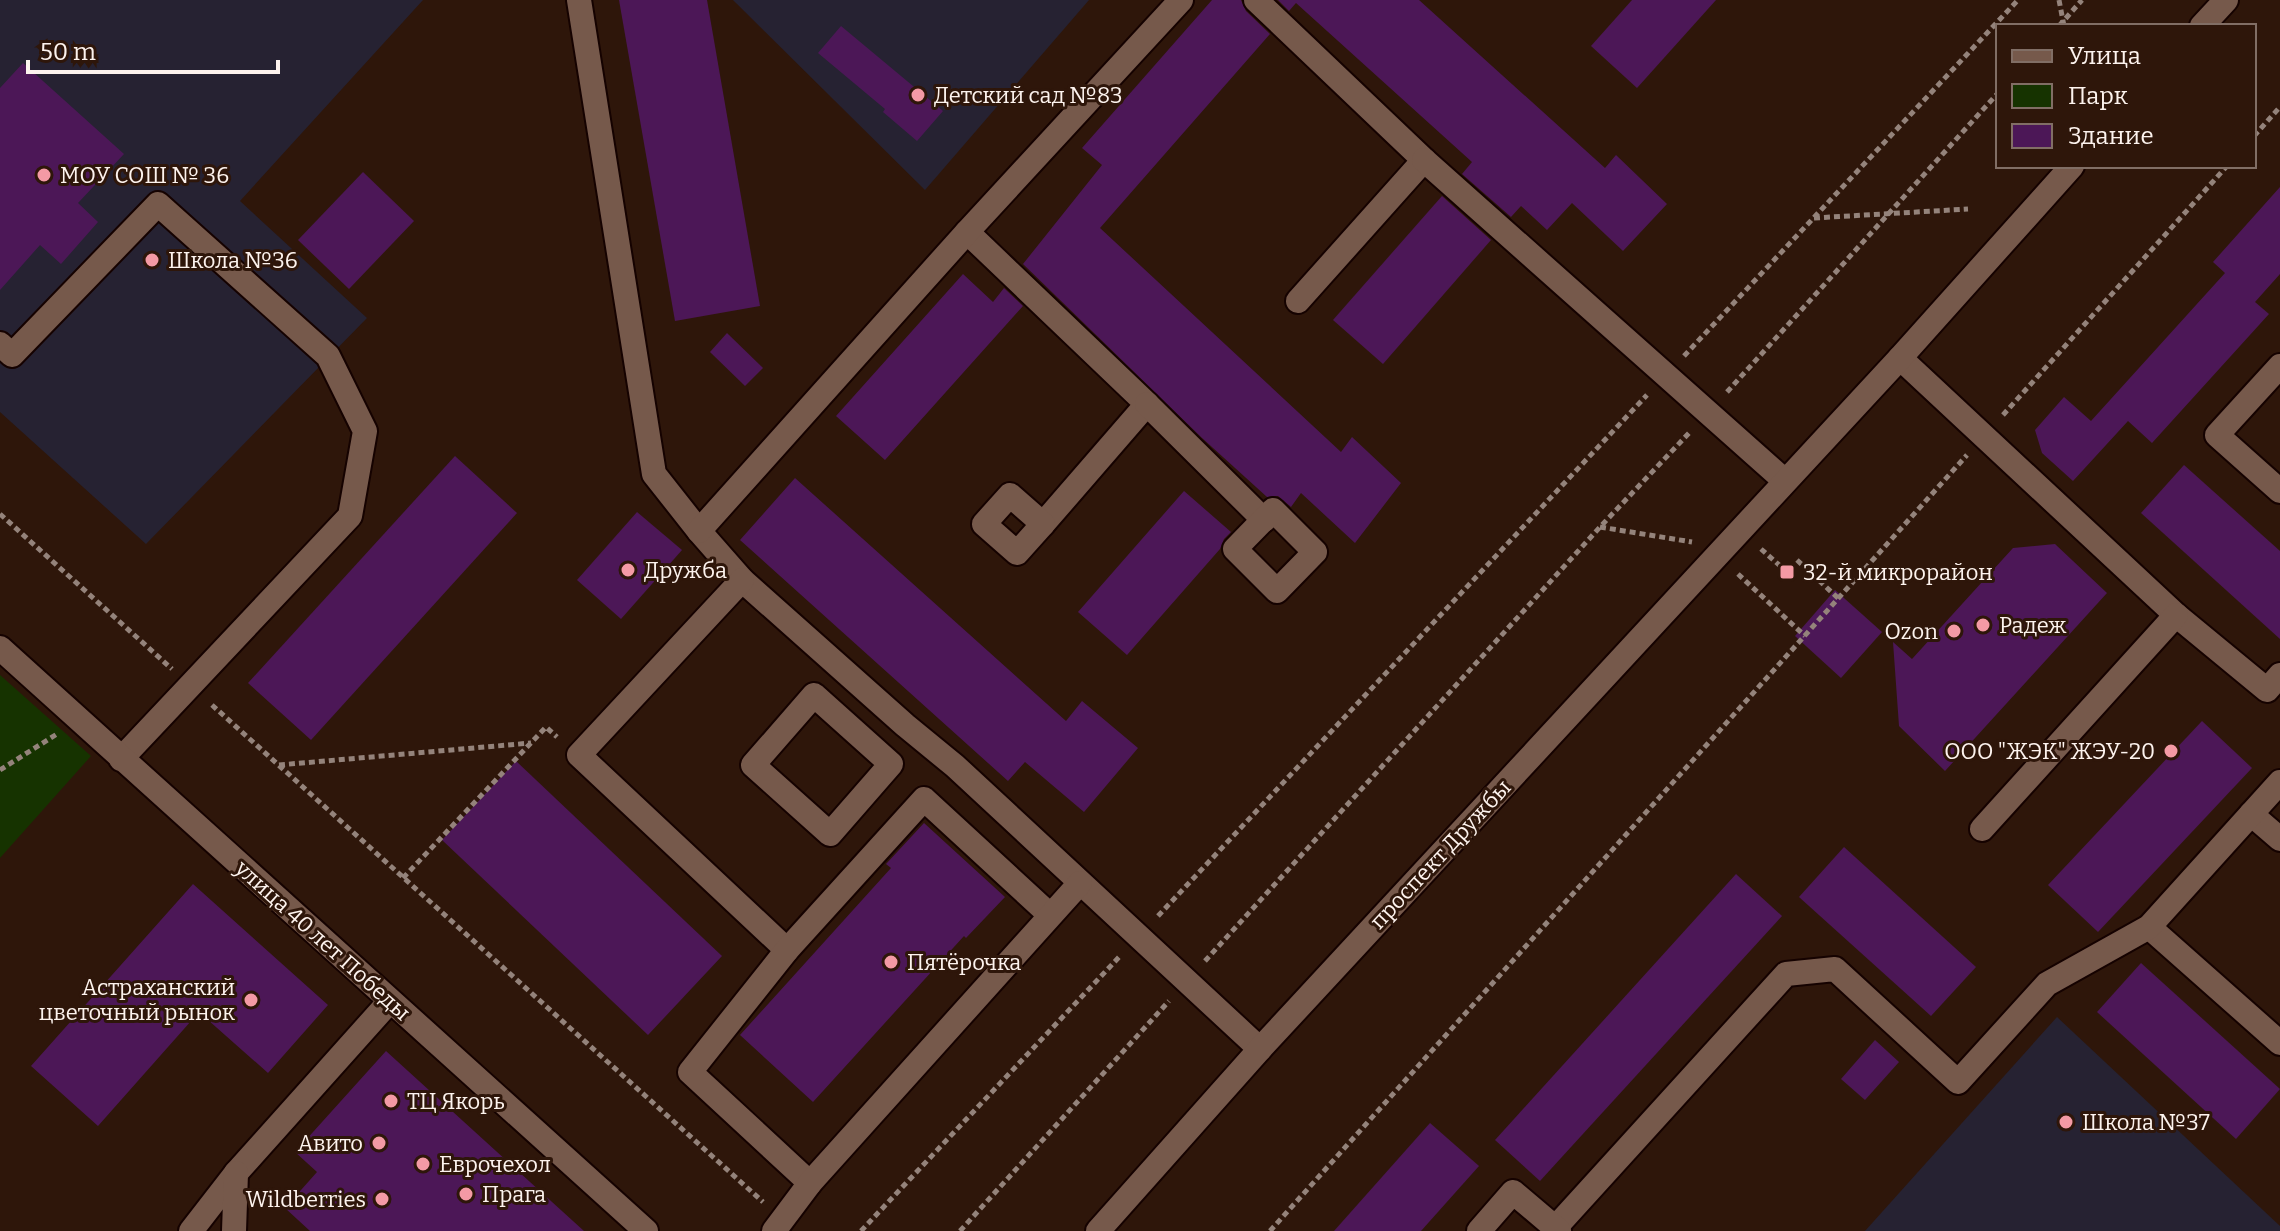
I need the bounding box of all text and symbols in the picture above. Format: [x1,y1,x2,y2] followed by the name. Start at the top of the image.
[28,24,278,74] scale bar
[1996,24,2256,168] legend
[40,38,96,66] text: 50 m
[2068,42,2141,70] text: Улица
[934,82,1122,109] place label: Детский сад №83
[2068,82,2128,110] text: Парк
[909,86,927,104] marker: Детский сад №83
[2068,122,2154,150] text: Здание
[60,162,229,189] place label: МОУ СОШ № 36
[35,166,53,184] marker: МОУ СОШ № 36
[168,247,298,274] place label: Школа №36
[143,251,161,269] marker: Школа №36
[644,557,727,584] place label: Дружба
[1803,559,1993,586] place label: 32-й микрорайон
[619,561,637,579] marker: Дружба
[1778,563,1796,581] marker: 32-й микрорайон
[1999,612,2067,639] place label: Радеж
[1974,616,1992,634] marker: Радеж
[1884,618,1938,645] place label: Ozon
[1945,622,1963,640] marker: Ozon
[1944,738,2155,765] place label: ООО "ЖЭК" ЖЭУ-20
[2162,742,2180,760] marker: ООО "ЖЭК" ЖЭУ-20
[1364,774,1517,935] street label: проспект Дружбы
[229,854,416,1026] street label: улица 40 лет Победы
[907,949,1021,976] place label: Пятёрочка
[882,953,900,971] marker: Пятёрочка
[39,974,235,1026] place label: Астраханский цветочный рынок
[242,991,260,1009] marker: Астраханский цветочный рынок
[407,1088,505,1115] place label: ТЦ Якорь
[382,1092,400,1110] marker: ТЦ Якорь
[2082,1109,2210,1136] place label: Школа №37
[2057,1113,2075,1131] marker: Школа №37
[298,1130,363,1157] place label: Авито
[370,1134,388,1152] marker: Авито
[439,1151,551,1178] place label: Еврочехол
[414,1155,432,1173] marker: Еврочехол
[482,1181,546,1208] place label: Прага
[457,1185,475,1203] marker: Прага
[246,1186,366,1213] place label: Wildberries
[373,1190,391,1208] marker: Wildberries

